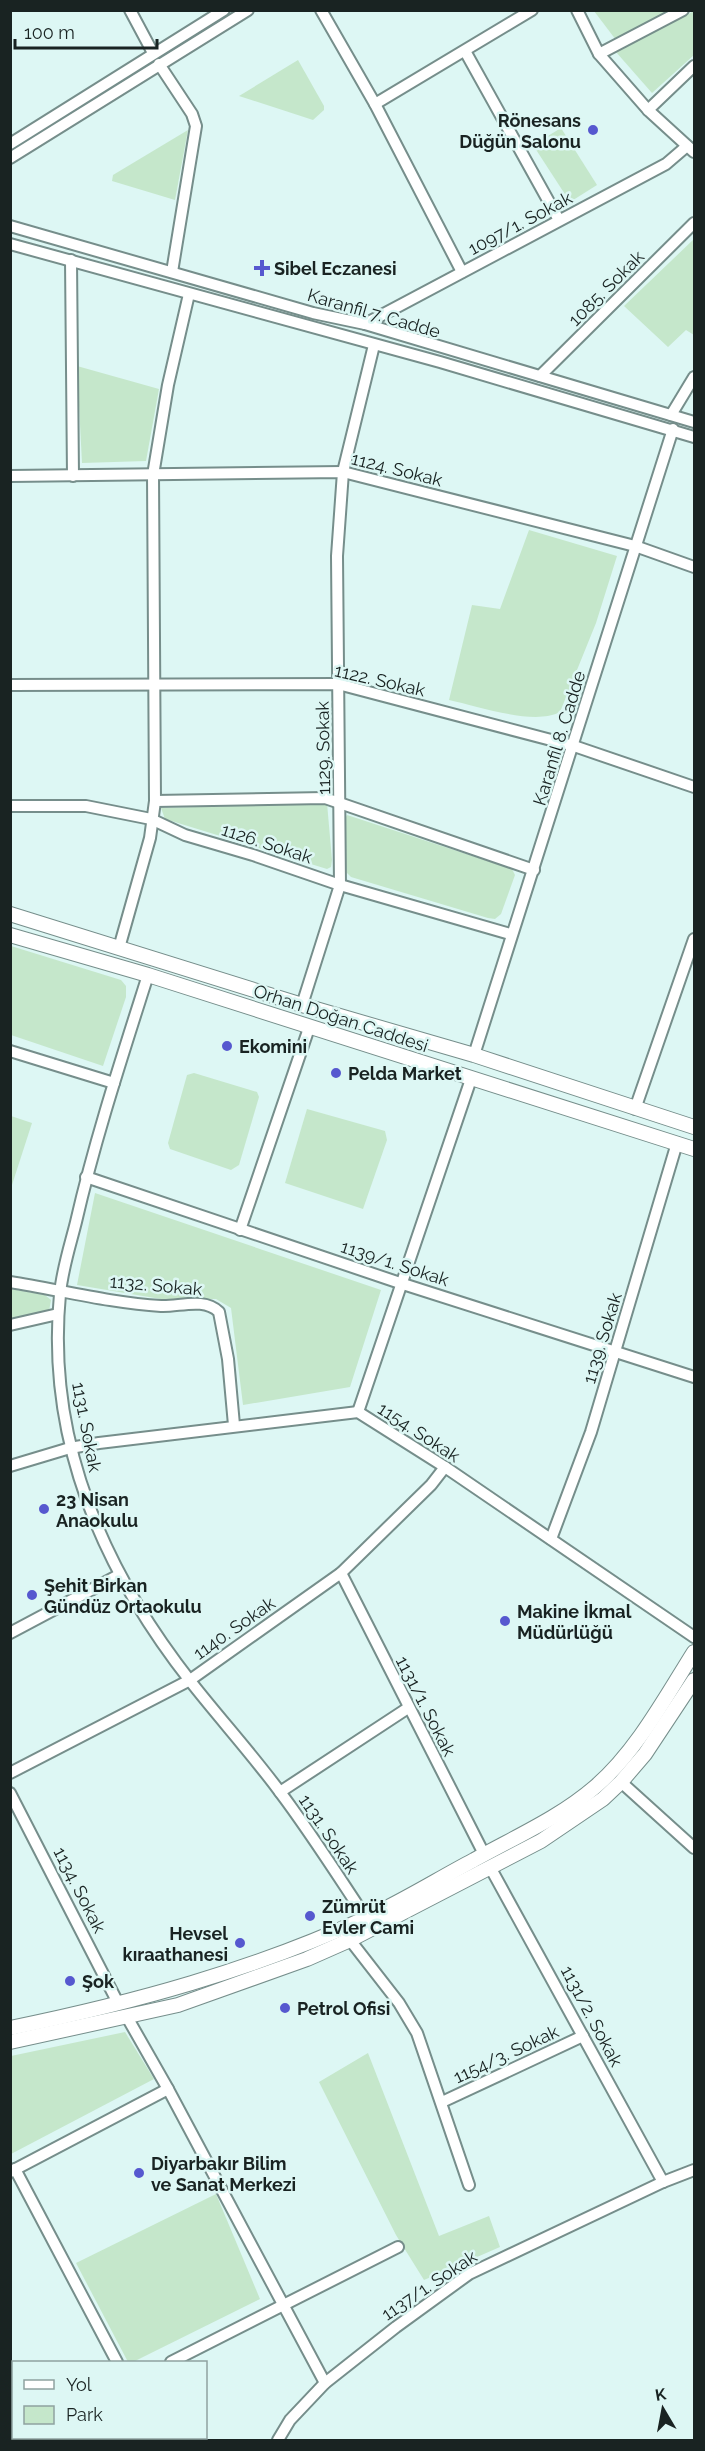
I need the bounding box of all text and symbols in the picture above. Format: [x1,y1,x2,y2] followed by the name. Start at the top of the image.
[15,12,158,50] scale bar
[24,22,75,43] text: 100 m
[459,110,581,152] place label: Rönesans Düğün Salonu
[586,123,600,137] marker: Rönesans Düğün Salonu
[465,187,576,259] street label: 1097/1. Sokak
[564,246,648,330] street label: 1085. Sokak
[274,258,396,279] place label: Sibel Eczanesi
[255,261,269,275] marker: Sibel Eczanesi
[305,284,443,342] street label: Karanfil 7. Cadde
[349,448,445,491] street label: 1124. Sokak
[332,659,428,701] street label: 1122. Sokak
[529,668,590,808] street label: Karanfil 8. Cadde
[312,700,334,795] street label: 1129. Sokak
[219,818,315,868] street label: 1126. Sokak
[251,980,431,1056] street label: Orhan Doğan Caddesi
[239,1036,307,1057] place label: Ekomini
[220,1039,234,1053] marker: Ekomini
[348,1063,462,1084] place label: Pelda Market
[329,1066,343,1080] marker: Pelda Market
[338,1236,452,1290] street label: 1139/1. Sokak
[109,1270,204,1300] street label: 1132. Sokak
[578,1290,626,1386] street label: 1139. Sokak
[68,1380,106,1474] street label: 1131. Sokak
[374,1398,464,1467] street label: 1154. Sokak
[56,1489,138,1531] place label: 23 Nisan Anaokulu
[37,1502,51,1516] marker: 23 Nisan Anaokulu
[44,1575,202,1617] place label: Şehit Birkan Gündüz Ortaokulu
[25,1588,39,1602] marker: Şehit Birkan Gündüz Ortaokulu
[189,1592,279,1664] street label: 1140. Sokak
[517,1601,632,1643] place label: Makine İkmal Müdürlüğü
[498,1614,512,1628] marker: Makine İkmal Müdürlüğü
[392,1652,460,1760] street label: 1131/1. Sokak
[295,1790,363,1878] street label: 1131. Sokak
[49,1844,111,1937] street label: 1134. Sokak
[322,1896,414,1938] place label: Zümrüt Evler Cami
[303,1909,317,1923] marker: Zümrüt Evler Cami
[123,1923,228,1965] place label: Hevsel kıraathanesi
[233,1936,247,1950] marker: Hevsel kıraathanesi
[557,1962,628,2070] street label: 1131/2. Sokak
[82,1971,115,1992] place label: Şok
[63,1974,77,1988] marker: Şok
[297,1998,390,2019] place label: Petrol Ofisi
[278,2001,292,2015] marker: Petrol Ofisi
[450,2020,562,2088] street label: 1154/3. Sokak
[151,2153,296,2195] place label: Diyarbakır Bilim ve Sanat Merkezi
[132,2166,146,2180] marker: Diyarbakır Bilim ve Sanat Merkezi
[377,2245,481,2325] street label: 1137/1. Sokak
[12,2361,207,2439] legend
[66,2374,92,2395] text: Yol
[633,2379,693,2439] north arrow
[654,2384,668,2405] text: K
[66,2404,103,2425] text: Park

